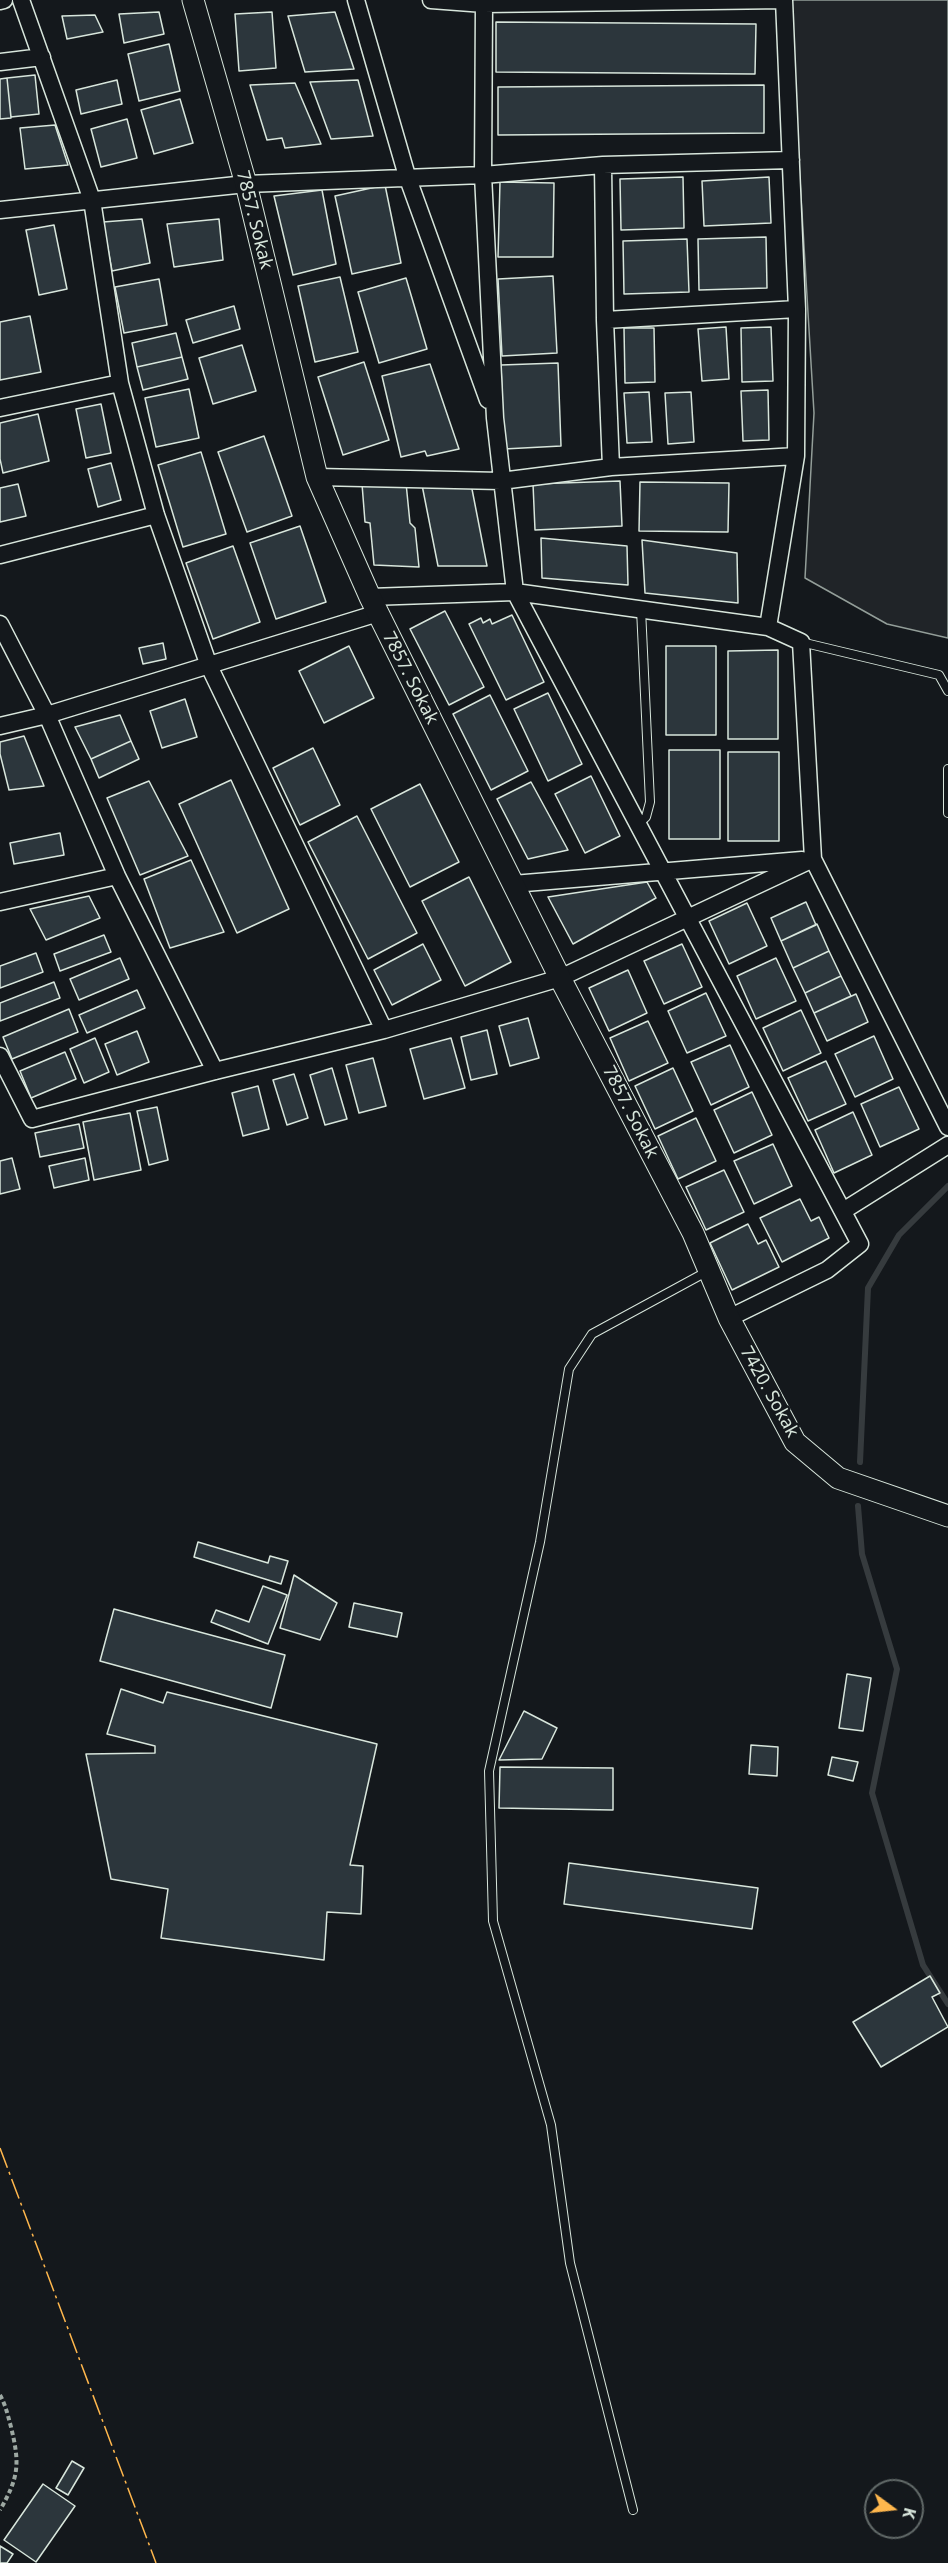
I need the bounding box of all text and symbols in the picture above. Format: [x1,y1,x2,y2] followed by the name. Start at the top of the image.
[231,168,277,272] street label: 7857. Sokak
[378,628,442,728] street label: 7857. Sokak
[598,1062,662,1162] street label: 7857. Sokak
[735,1343,803,1441] street label: 7420. Sokak
[864,2479,924,2539] north arrow
[897,2505,921,2521] text: K

